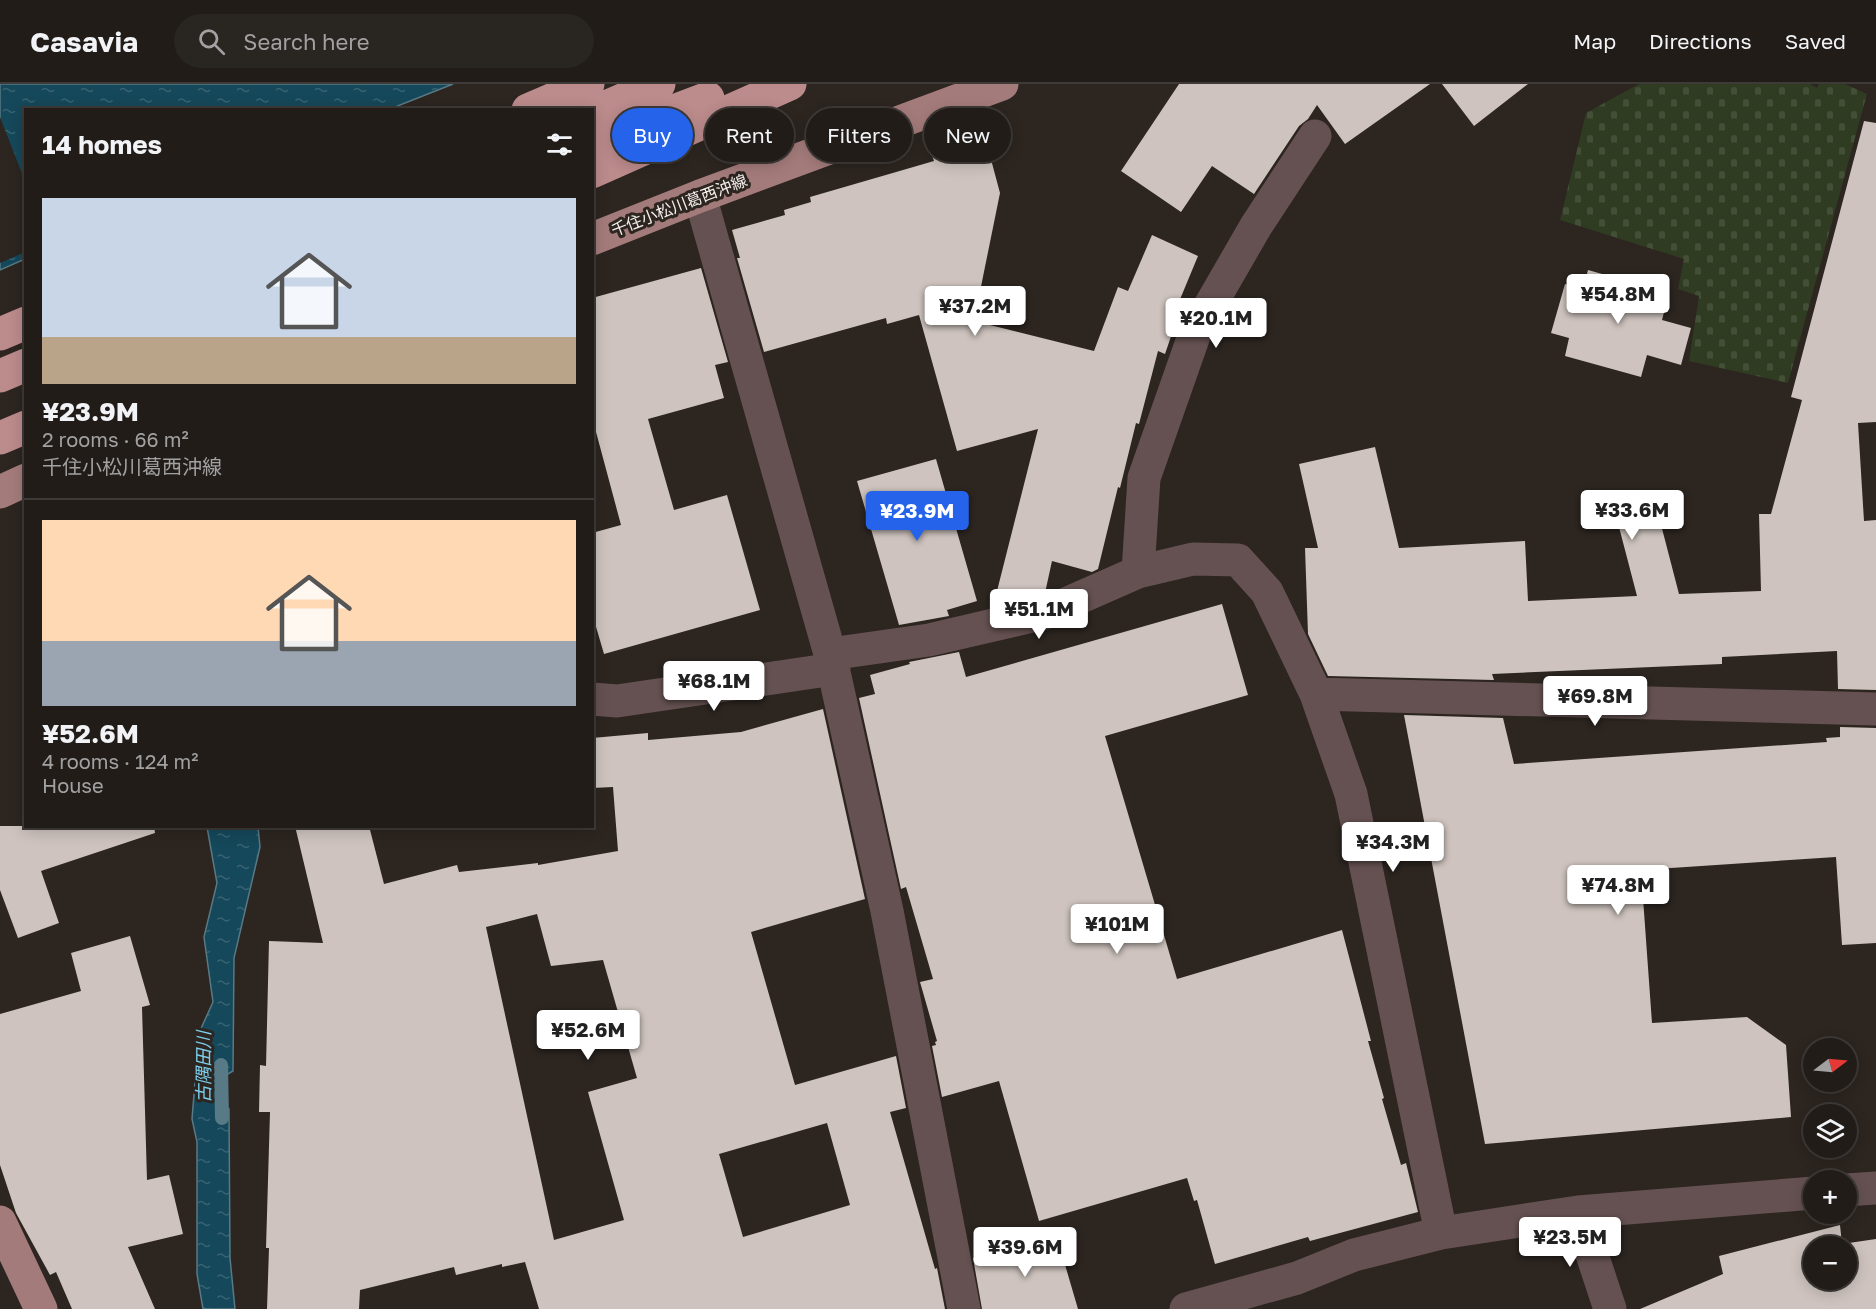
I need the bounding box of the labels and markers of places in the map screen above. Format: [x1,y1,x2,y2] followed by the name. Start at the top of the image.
[1569,274,1667,325] pin: ¥54.8M
[926,286,1024,337] pin: ¥37.2M
[1167,298,1265,349] pin: ¥20.1M
[1583,490,1681,541] pin: ¥33.6M
[868,491,966,542] pin: ¥23.9M
[990,589,1088,640] pin: ¥51.1M
[665,661,763,712] pin: ¥68.1M
[1546,676,1644,727] pin: ¥69.8M
[1344,822,1442,873] pin: ¥34.3M
[1569,865,1667,916] pin: ¥74.8M
[1075,904,1159,955] pin: ¥101M
[539,1010,637,1061] pin: ¥52.6M
[1521,1217,1619,1268] pin: ¥23.5M
[976,1227,1074,1278] pin: ¥39.6M

